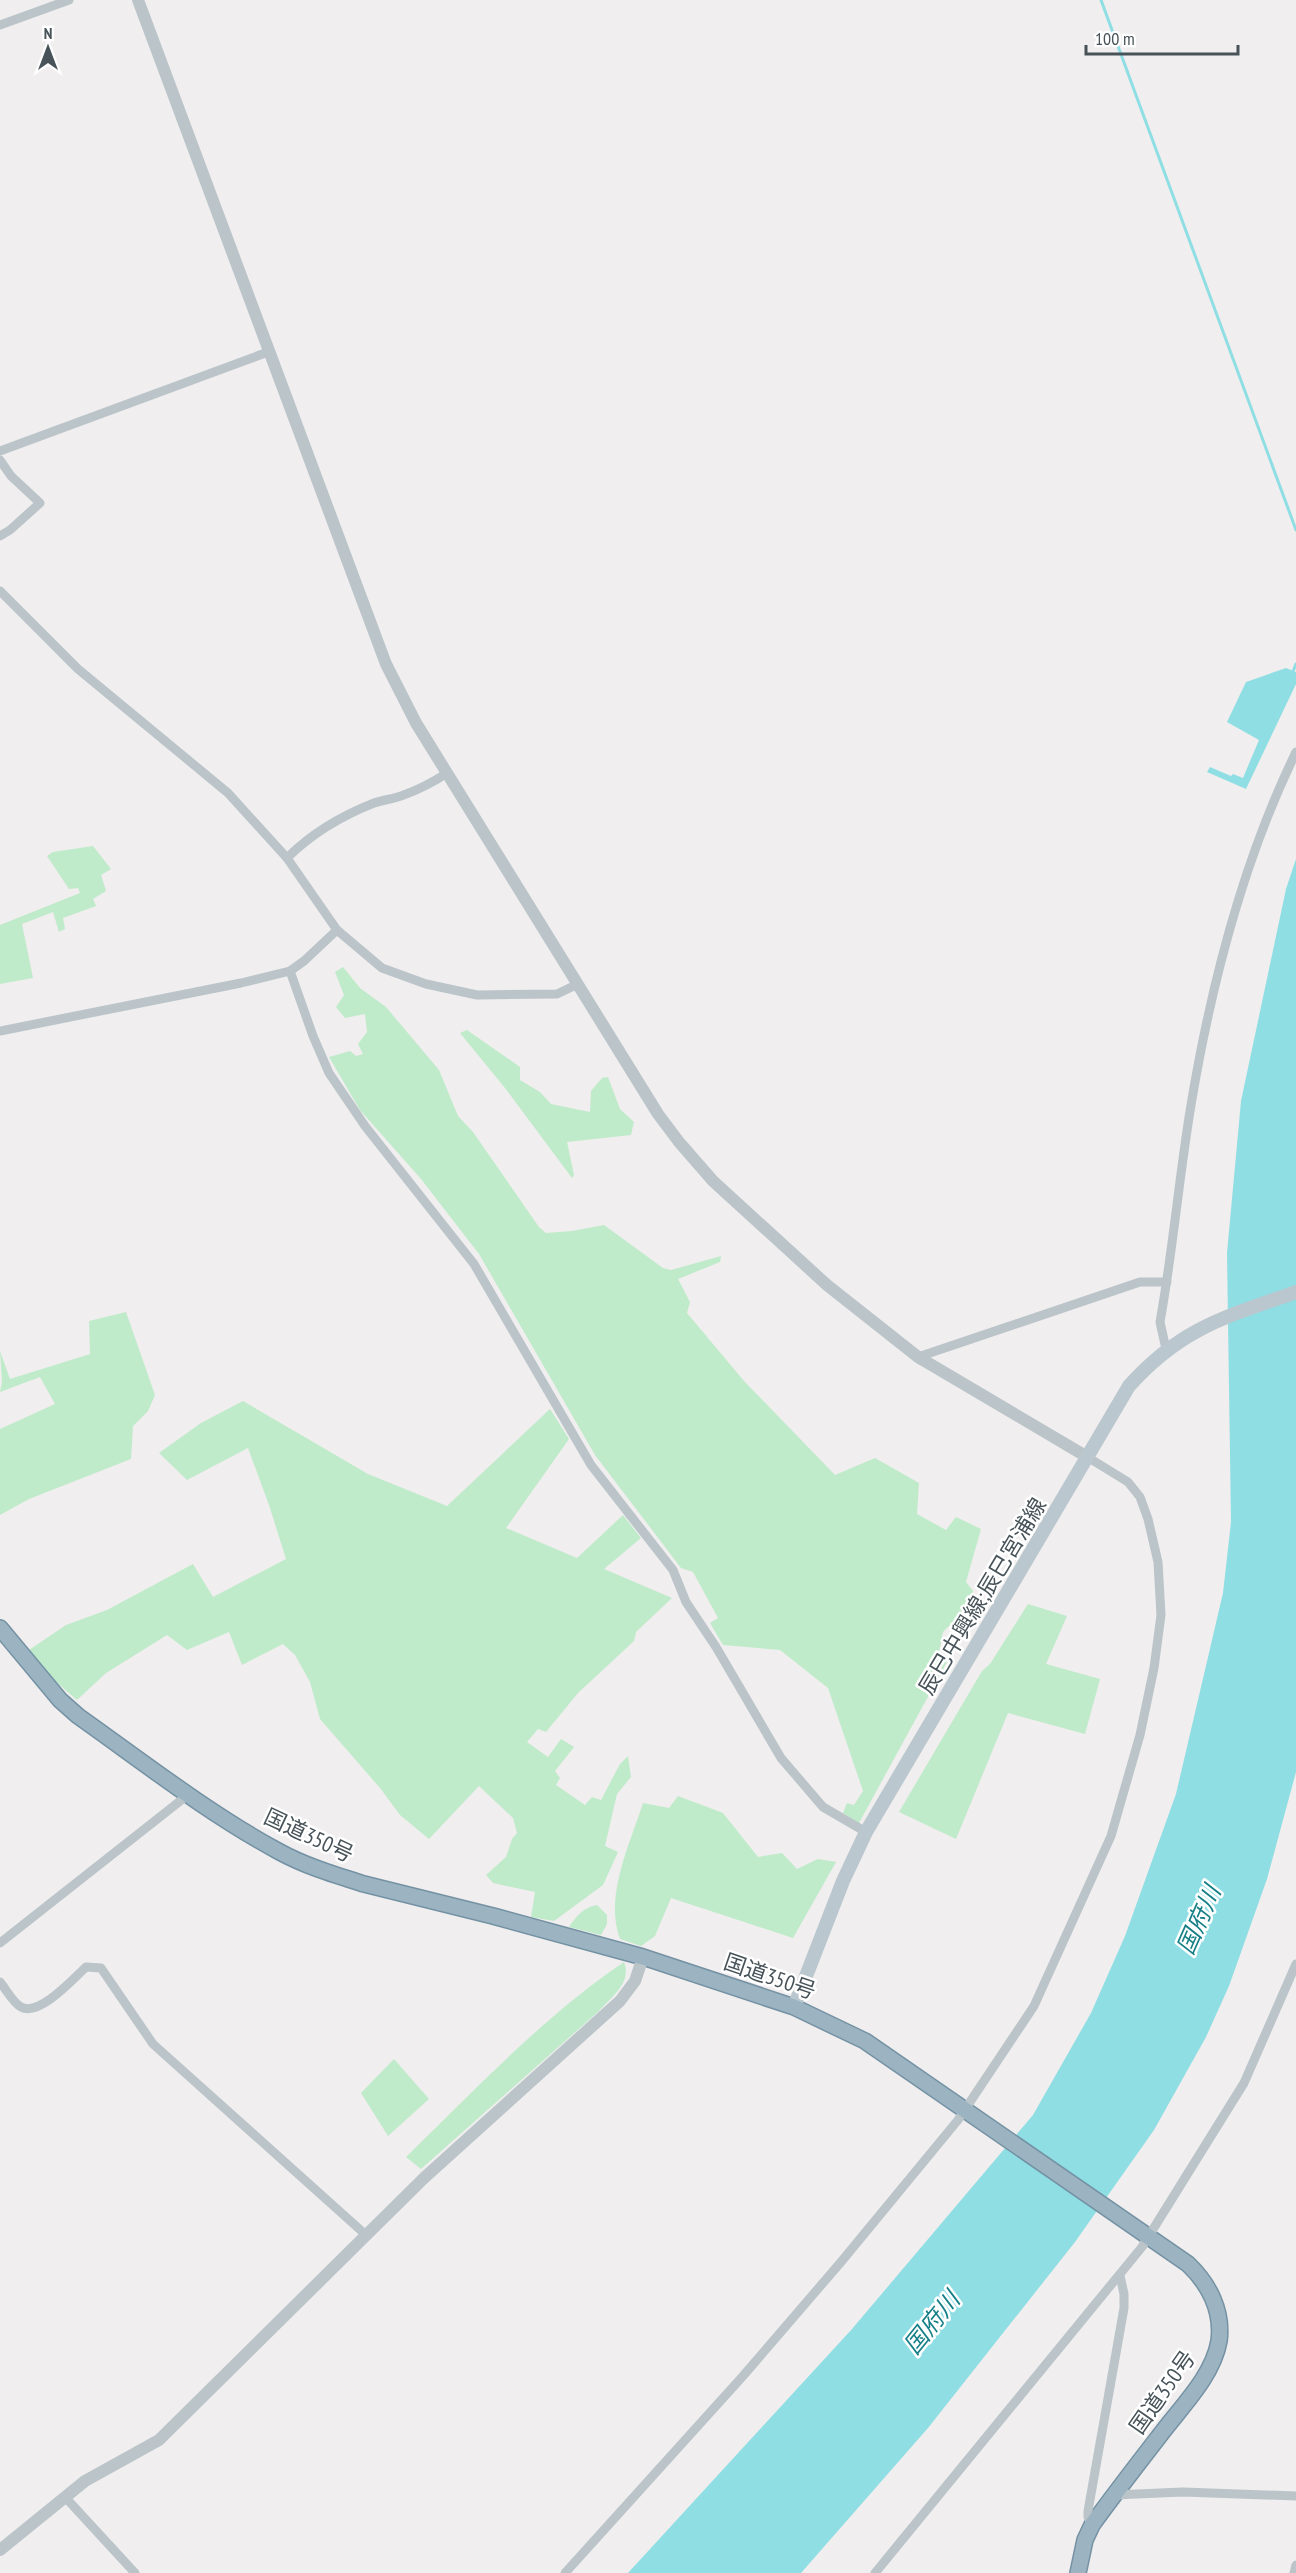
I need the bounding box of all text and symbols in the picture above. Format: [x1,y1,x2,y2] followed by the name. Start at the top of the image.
[18,18,78,78] north arrow
[1086,18,1238,56] scale bar
[44,23,52,43] text: N
[1095,27,1135,50] text: 100 m
[912,1492,1052,1700] street label: 辰巳中興線;辰巳宮浦線
[260,1802,358,1868] street label: 国道350号
[1170,1878,1229,1959] water label: 国府川
[720,1947,820,2005] street label: 国道350号
[897,2283,968,2360] water label: 国府川
[1123,2345,1201,2439] street label: 国道350号

